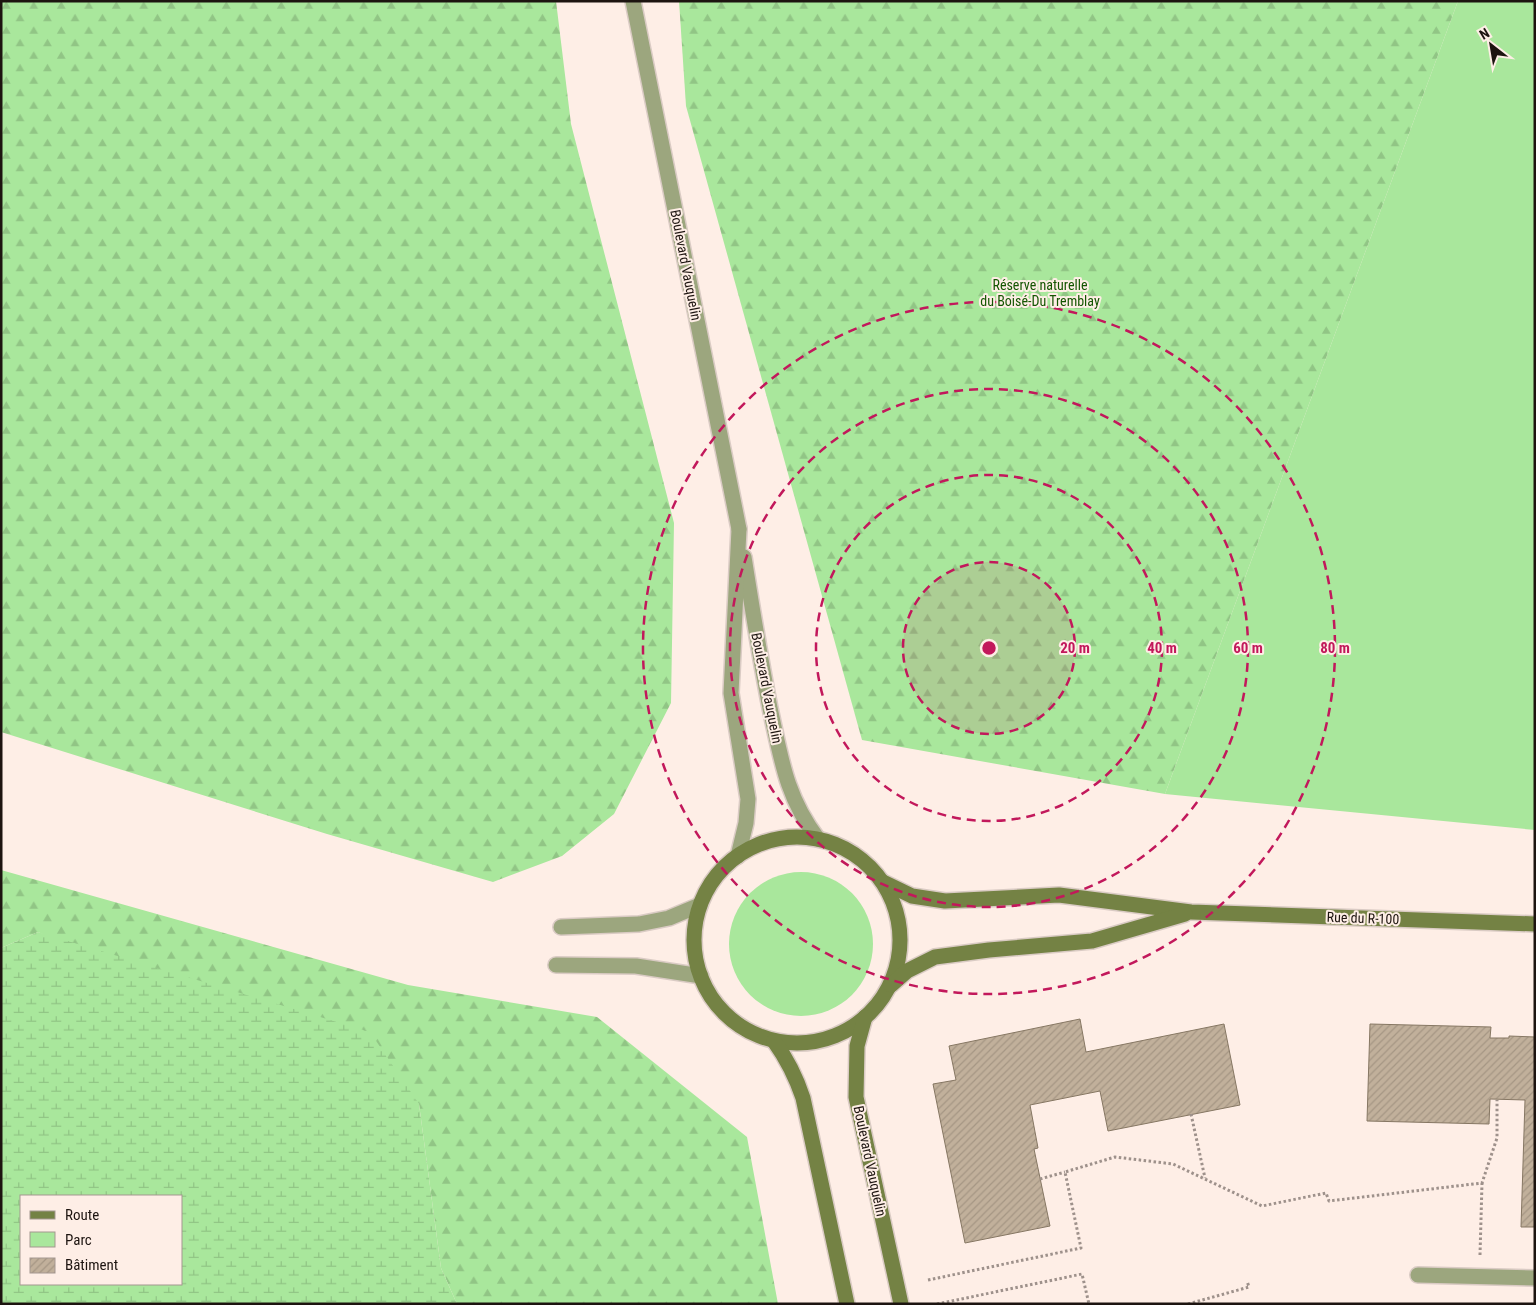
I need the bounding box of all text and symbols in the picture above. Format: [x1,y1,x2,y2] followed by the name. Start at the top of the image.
[1466,20,1516,70] north arrow
[1477,25,1492,43] text: N
[667,208,705,322] street label: Boulevard Vauquelin
[980,277,1100,309] park label: Réserve naturelle du Boisé-Du Tremblay
[748,631,786,745] street label: Boulevard Vauquelin
[980,639,998,657] centre of rings
[1060,639,1090,657] text: 20 m
[1147,639,1177,657] text: 40 m
[1233,639,1263,657] text: 60 m
[1320,639,1350,657] text: 80 m
[1326,909,1400,927] street label: Rue du R-100
[850,1104,890,1218] street label: Boulevard Vauquelin
[20,1195,182,1285] legend
[65,1206,99,1224] text: Route
[65,1231,92,1249] text: Parc
[65,1256,118,1274] text: Bâtiment

